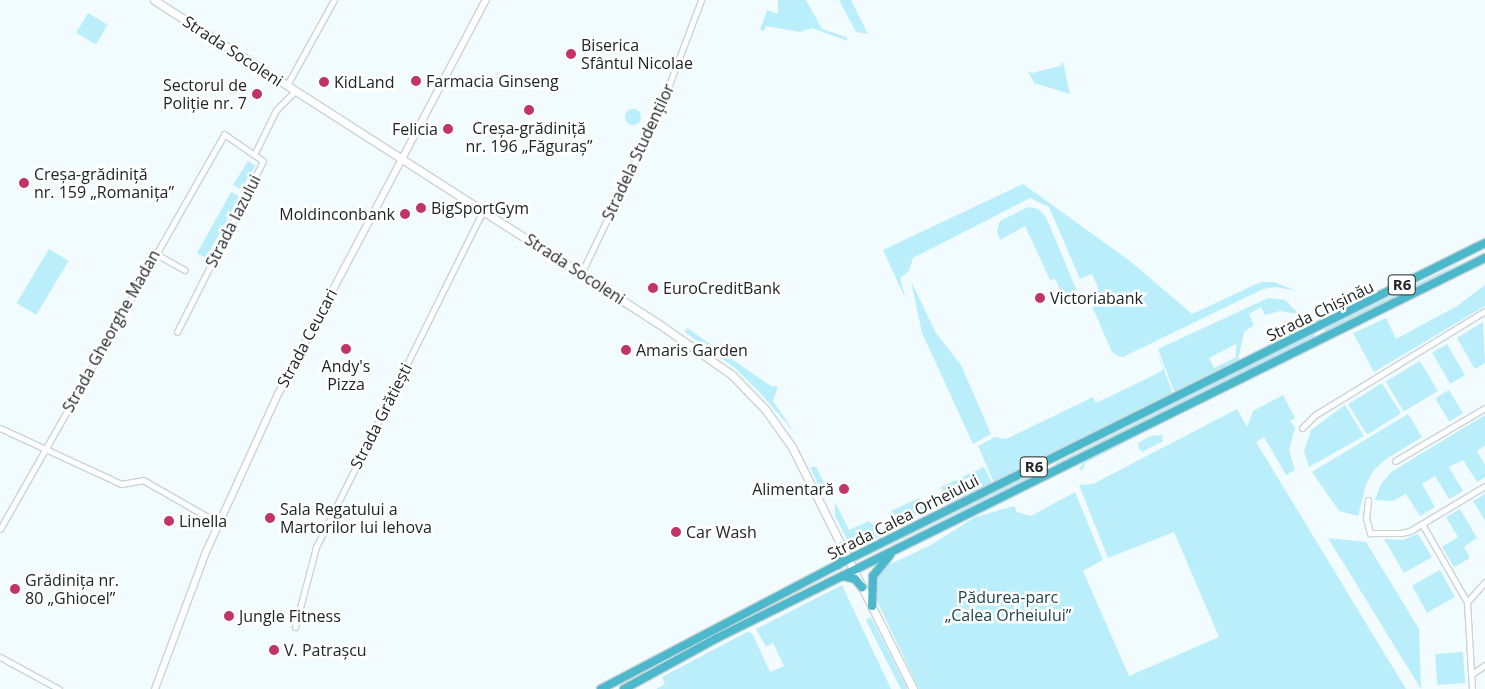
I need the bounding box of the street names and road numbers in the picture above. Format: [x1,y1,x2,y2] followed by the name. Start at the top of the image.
[179,12,287,90] street label: Strada Socoleni
[598,81,678,223] street label: Stradela Studenților
[201,172,265,270] street label: Strada Iazului
[521,230,629,308] street label: Strada Socoleni
[58,246,164,416] street label: Strada Gheorghe Madan
[1387,272,1417,298] road number: R6
[1263,277,1377,345] street label: Strada Chișinău
[273,285,341,391] street label: Strada Ceucari
[346,360,416,472] street label: Strada Grătiești
[1019,454,1049,480] road number: R6
[824,470,982,564] street label: Strada Calea Orheiului

